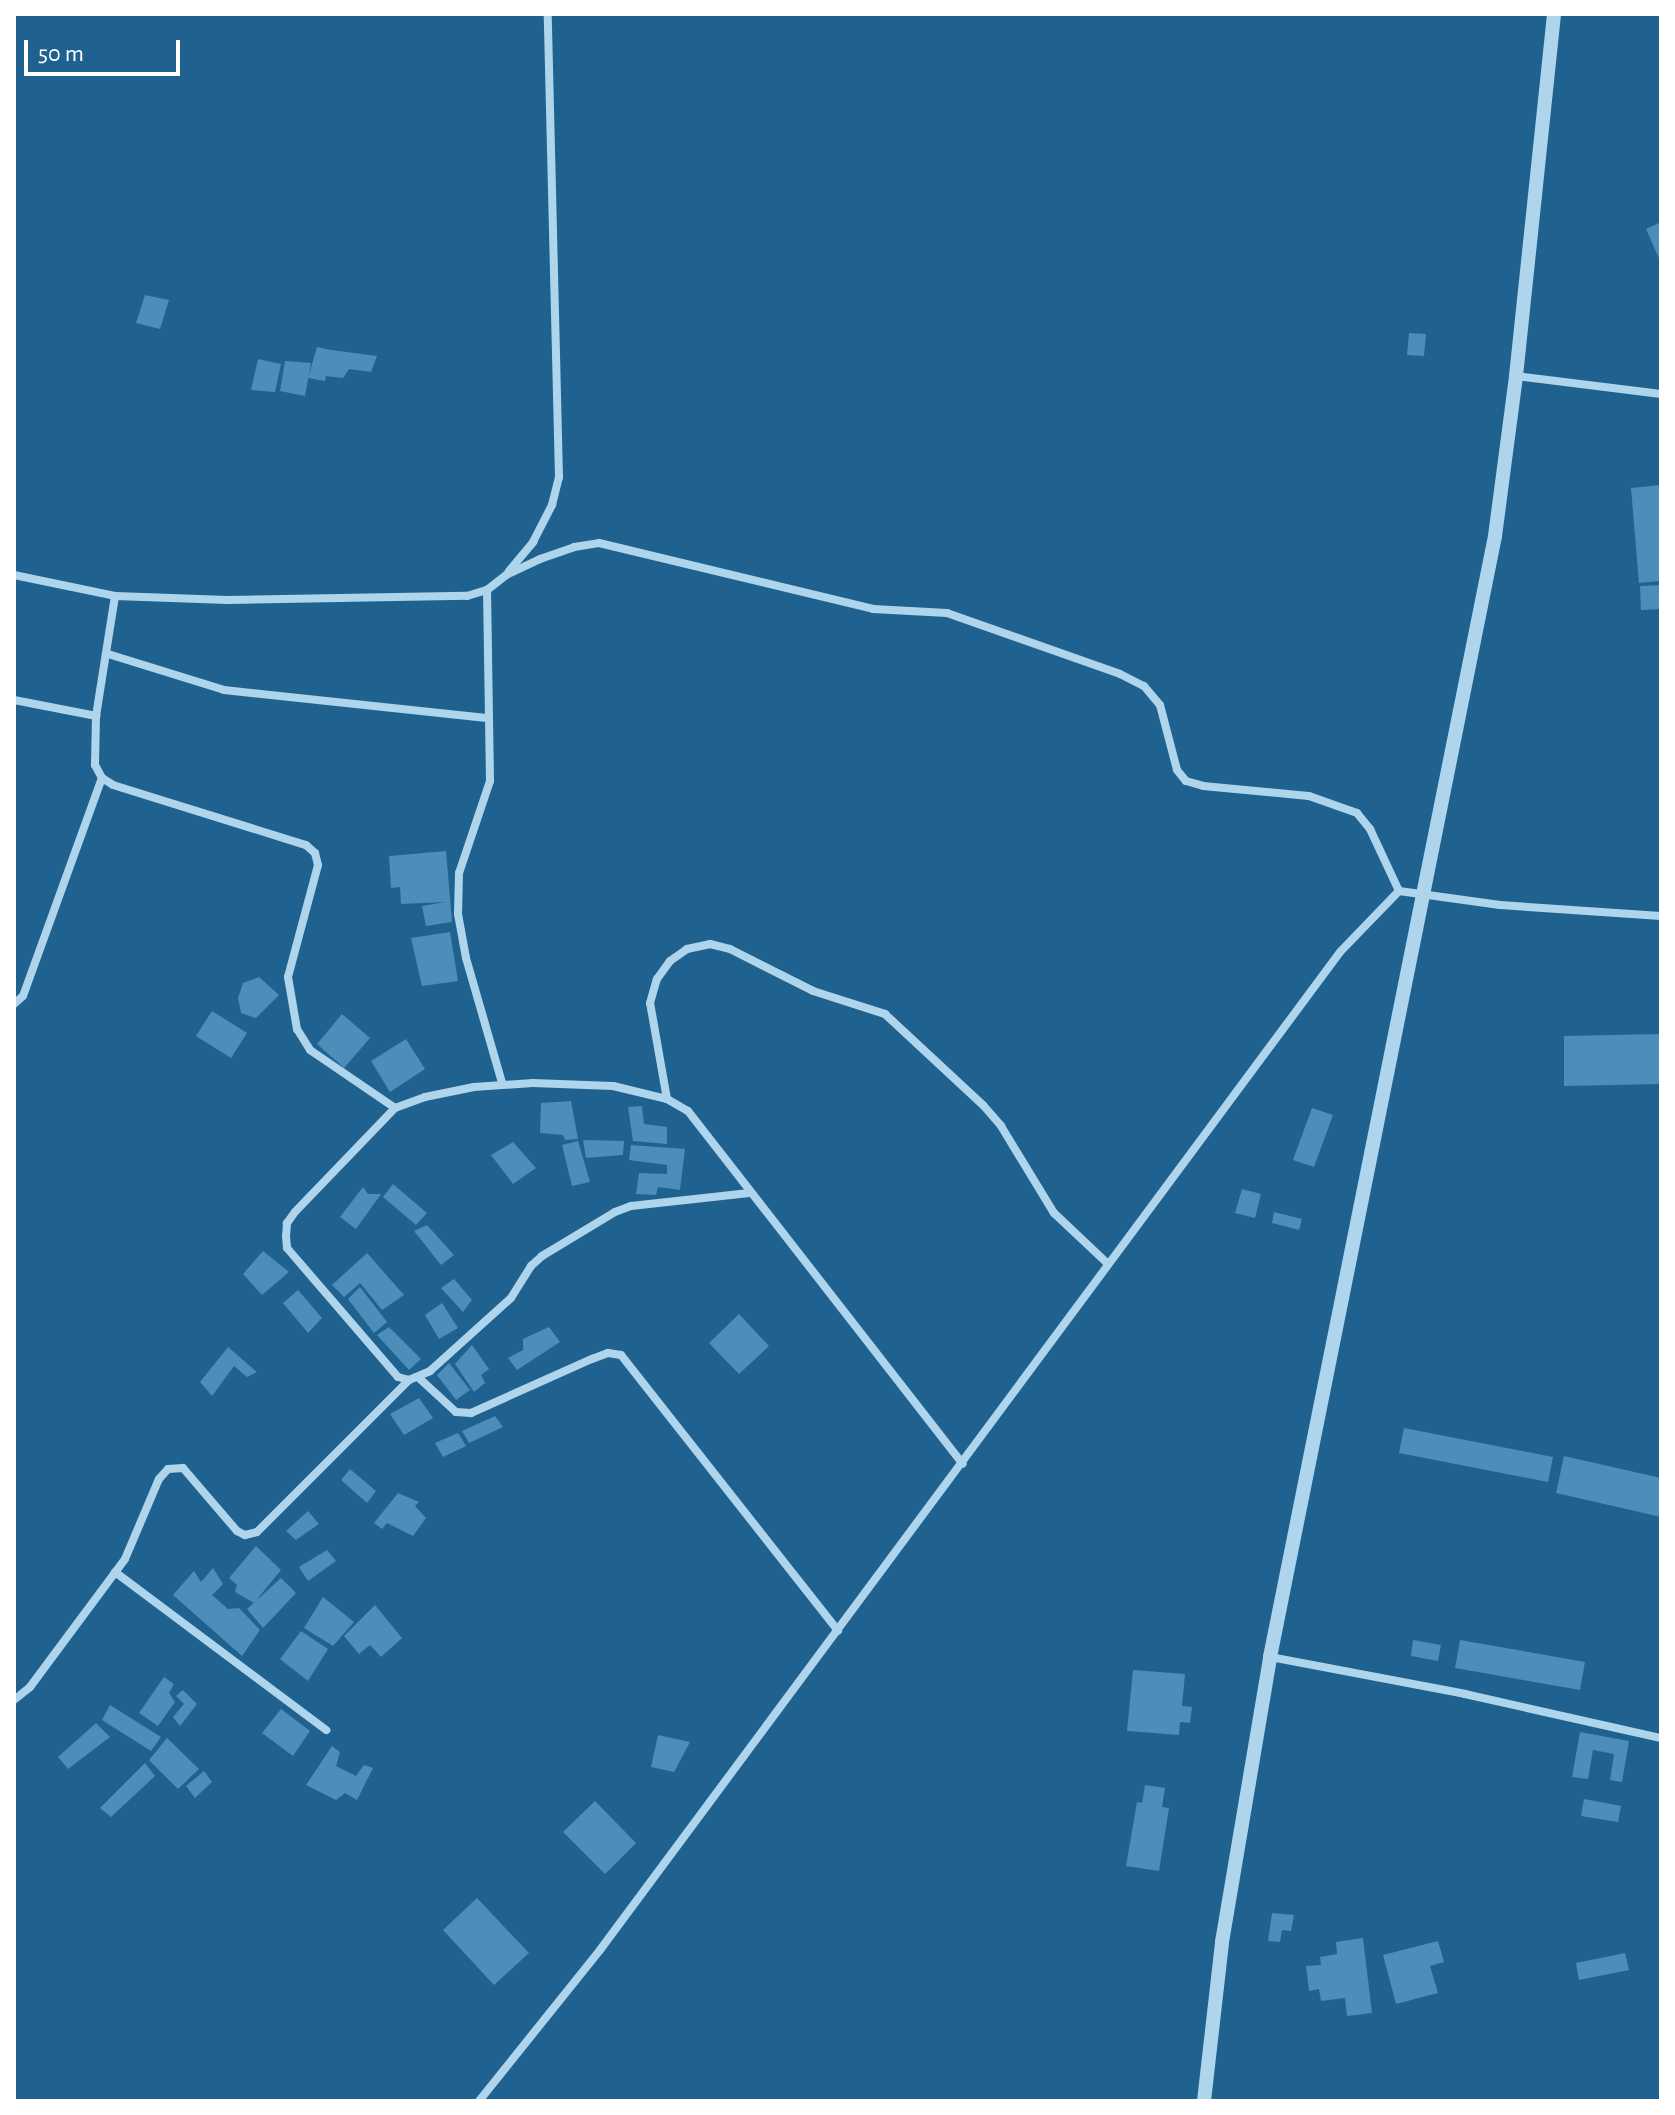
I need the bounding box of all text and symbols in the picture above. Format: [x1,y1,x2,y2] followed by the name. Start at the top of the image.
[28,24,184,74] scale bar
[38,42,84,66] text: 50 m

